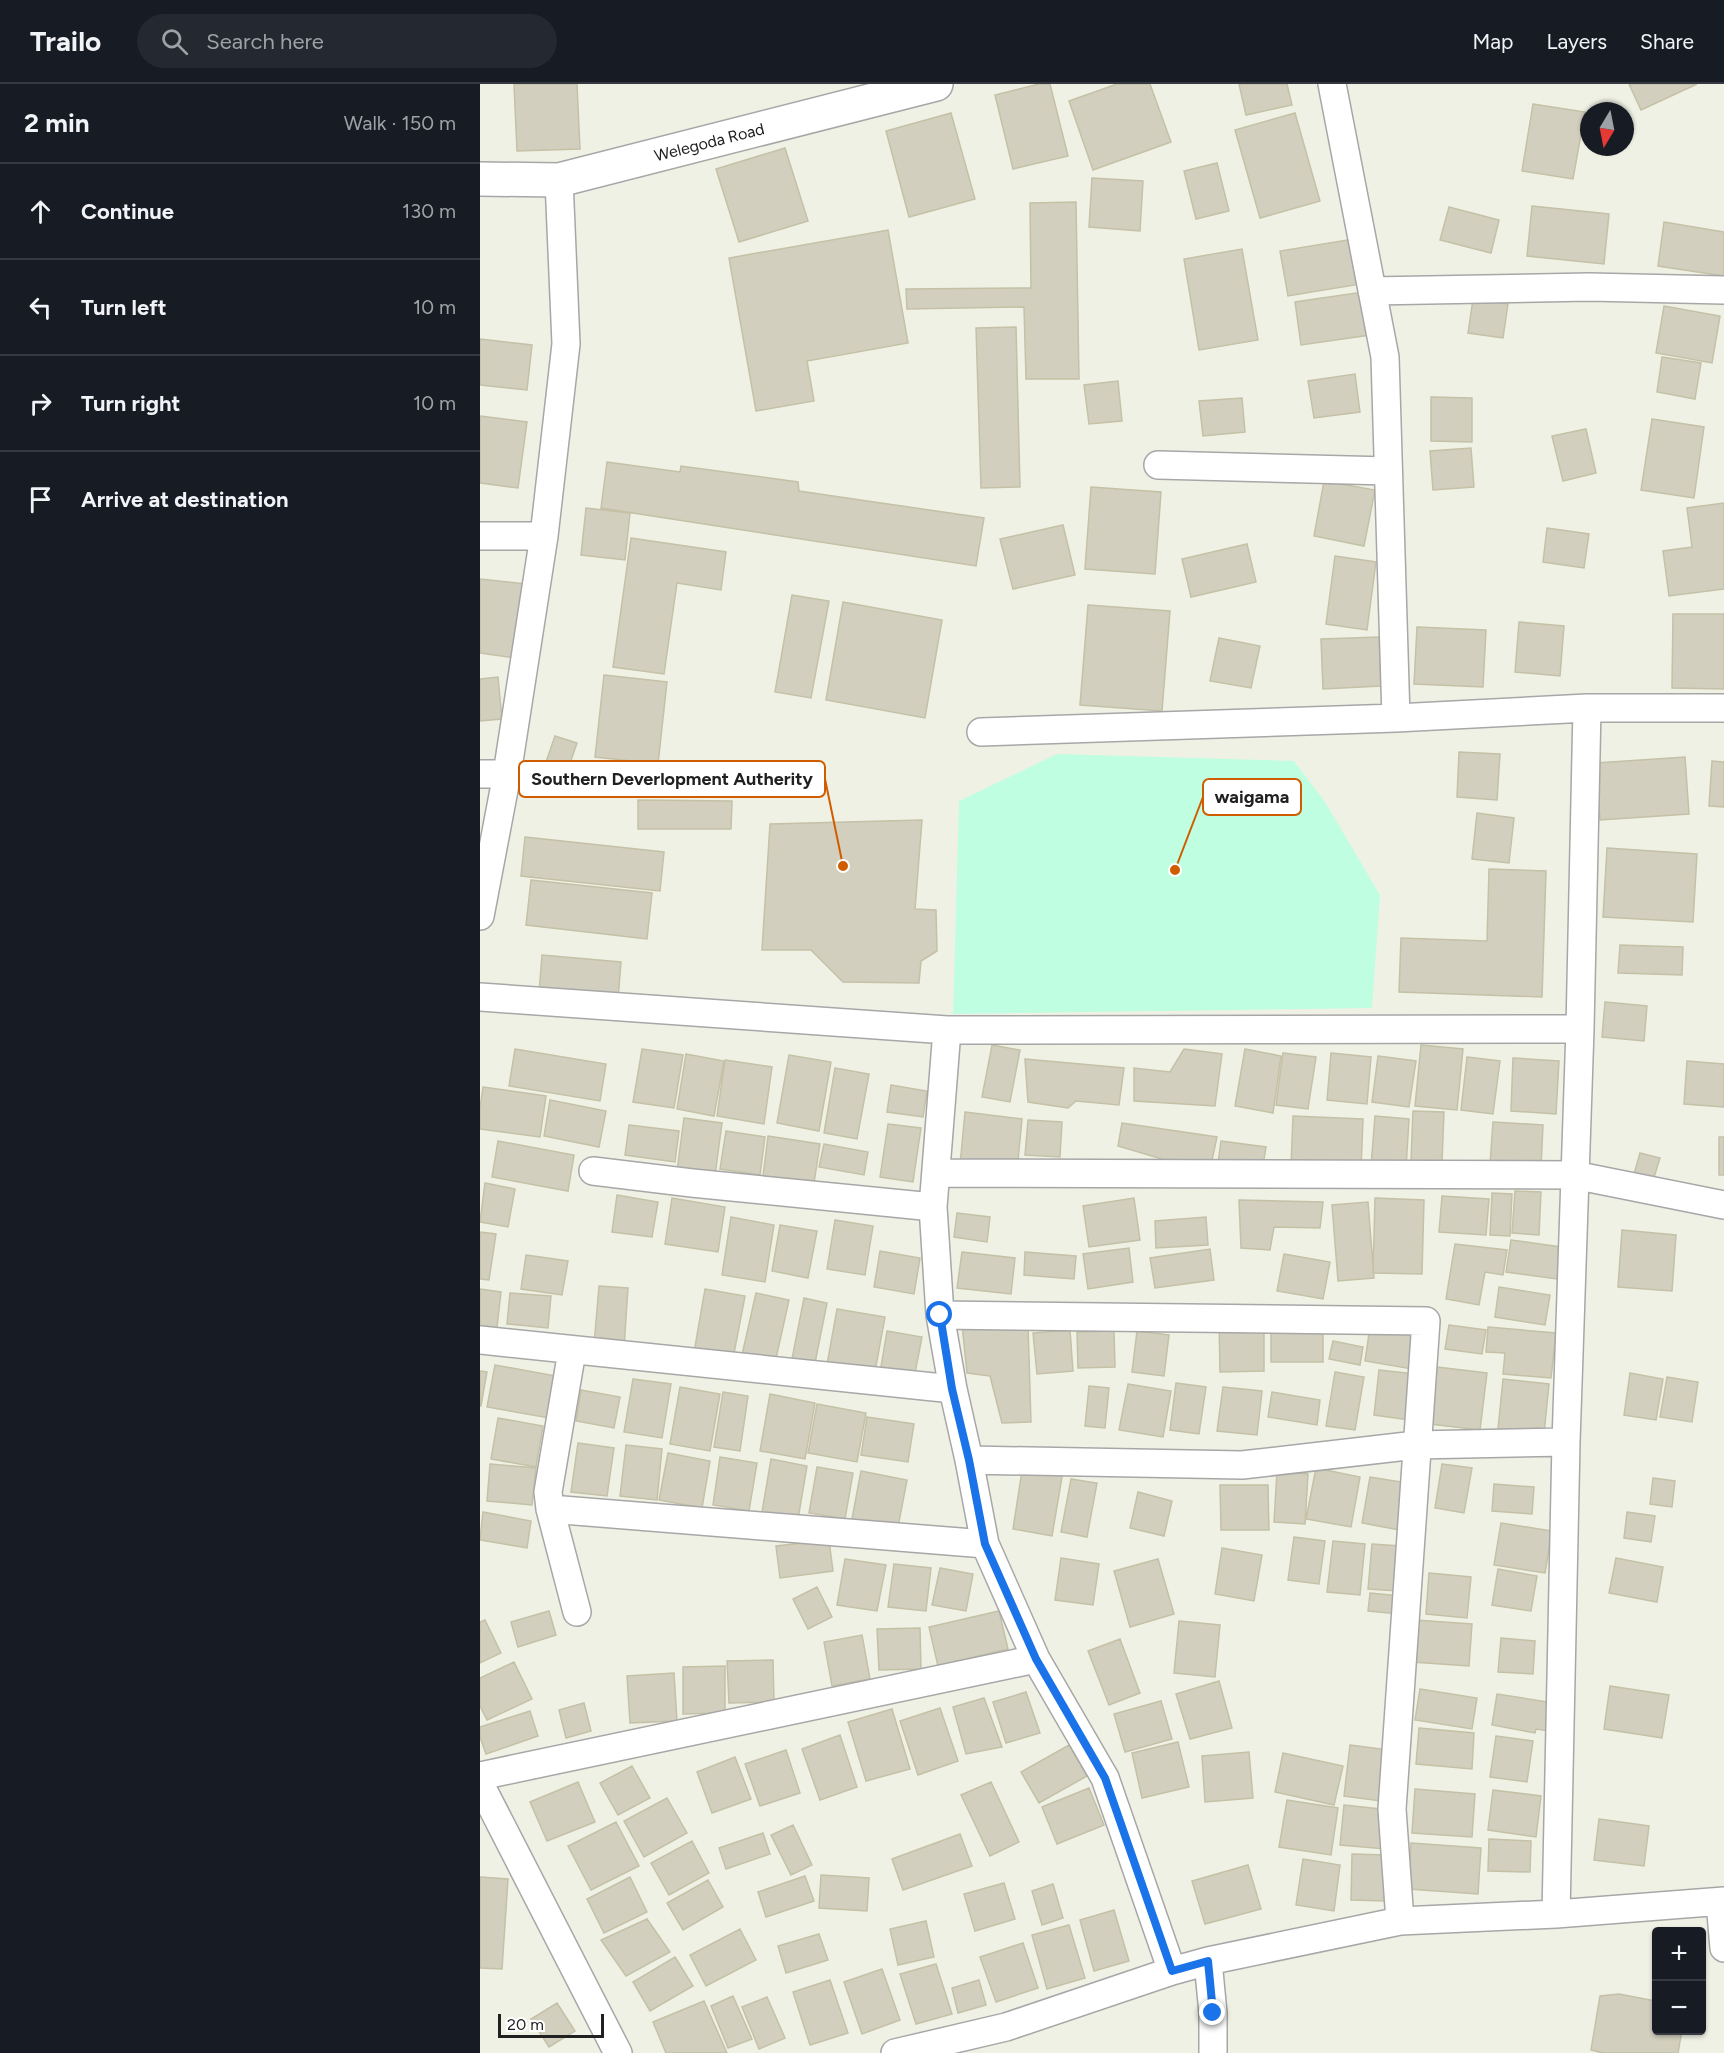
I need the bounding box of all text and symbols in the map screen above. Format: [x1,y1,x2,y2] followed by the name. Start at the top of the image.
[137,14,557,68] search box
[30,24,101,58] text: Trailo
[158,25,191,58] icon: search
[206,28,324,55] text: Search here
[1473,29,1513,54] text: Map
[1546,29,1607,54] text: Layers
[1640,29,1694,54] text: Share
[1580,102,1634,156] north arrow
[24,107,90,139] text: 2 min
[344,111,456,135] text: Walk · 150 m
[652,119,766,165] street label: Welegoda Road
[24,195,57,228] icon: ahead
[81,198,174,225] text: Continue
[402,199,456,223] text: 130 m
[24,291,57,324] icon: left
[81,294,167,321] text: Turn left
[413,295,456,319] text: 10 m
[24,387,57,420] icon: right
[81,390,180,417] text: Turn right
[413,391,456,415] text: 10 m
[24,483,57,516] icon: arrive
[81,486,289,513] text: Arrive at destination
[519,761,825,797] callout: Southern Deverlopment Autherity
[531,768,814,790] text: Southern Deverlopment Autherity
[1203,779,1301,815] callout: waigama
[1215,786,1289,808] text: waigama
[926,1301,952,1327] route start
[1652,1927,1706,2035] map controls
[1652,1927,1706,1981] button: +
[1652,1981,1706,2035] button: −
[1199,1999,1225,2025] route end
[498,2011,604,2038] scale bar
[507,2015,544,2034] text: 20 m

